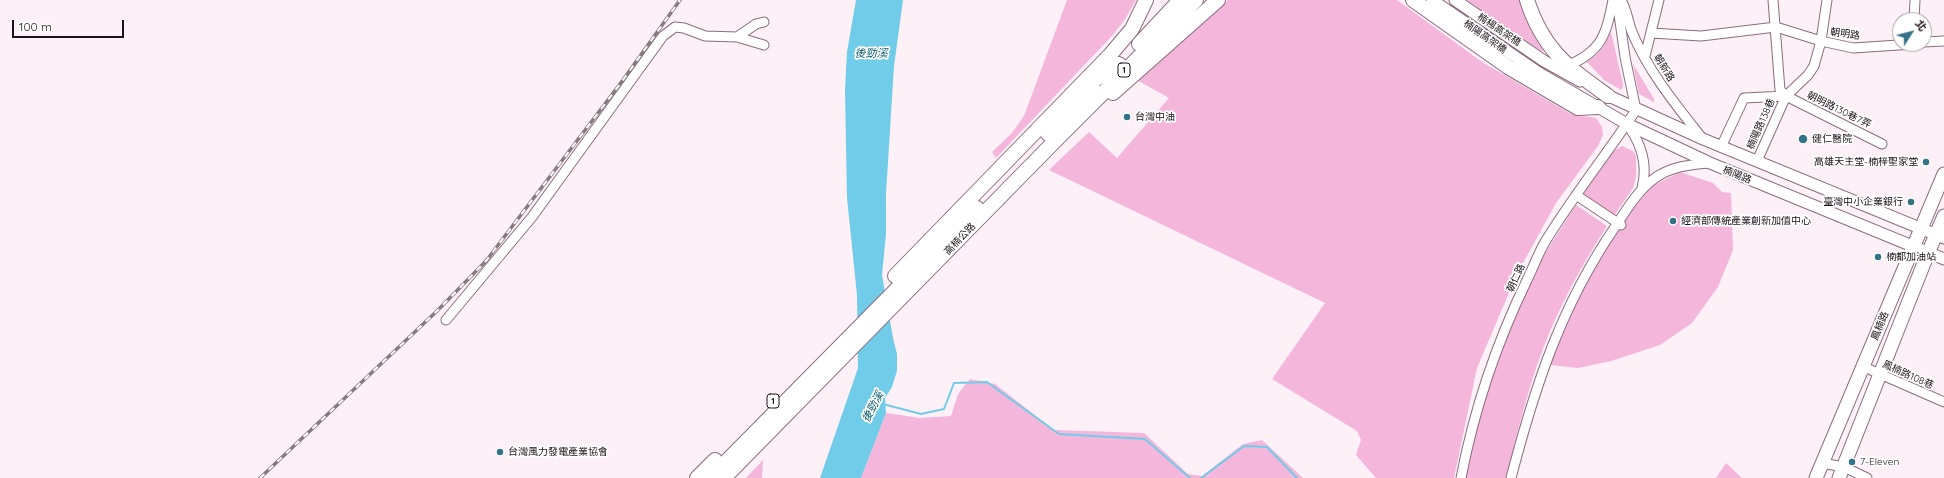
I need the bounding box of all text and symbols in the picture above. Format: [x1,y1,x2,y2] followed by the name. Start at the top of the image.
[1475,11,1523,49] street label: 楠楊高架橋
[14,12,126,38] scale bar
[1892,12,1932,52] north arrow
[1912,17,1930,34] text: 北
[1461,18,1509,56] street label: 楠陽高架橋
[19,19,52,34] text: 100 m
[1829,26,1861,42] street label: 朝明路
[855,47,887,61] water label: 後勁溪
[1651,52,1677,84] street label: 朝新路
[1118,63,1130,77] road number: 1
[1805,89,1873,131] street label: 朝明路130巷7弄
[1744,97,1778,151] street label: 楠陽路138巷
[1135,111,1175,123] place label: 台灣中油
[1122,112,1132,122] marker: 台灣中油
[1797,133,1809,145] marker: 健仁醫院
[1812,133,1852,145] place label: 健仁醫院
[1814,156,1918,168] place label: 高雄天主堂-楠梓聖家堂
[1921,157,1931,167] marker: 高雄天主堂-楠梓聖家堂
[1721,164,1753,186] street label: 楠陽路
[1823,196,1903,208] place label: 臺灣中小企業銀行
[1906,197,1916,207] marker: 臺灣中小企業銀行
[1681,215,1811,227] place label: 經濟部傳統產業創新加值中心
[1668,216,1678,226] marker: 經濟部傳統產業創新加值中心
[942,220,978,258] street label: 高楠公路
[1886,251,1936,263] place label: 楠都加油站
[1873,252,1883,262] marker: 楠都加油站
[1504,262,1528,294] street label: 朝仁路
[1869,310,1891,342] street label: 鳳楠路
[1880,358,1936,392] street label: 鳳楠路108巷
[859,389,887,425] water label: 後勁溪
[767,394,779,408] road number: 1
[508,446,608,458] place label: 台灣風力發電產業協會
[495,447,505,457] marker: 台灣風力發電產業協會
[1860,456,1899,468] place label: 7-Eleven
[1847,457,1857,467] marker: 7-Eleven

